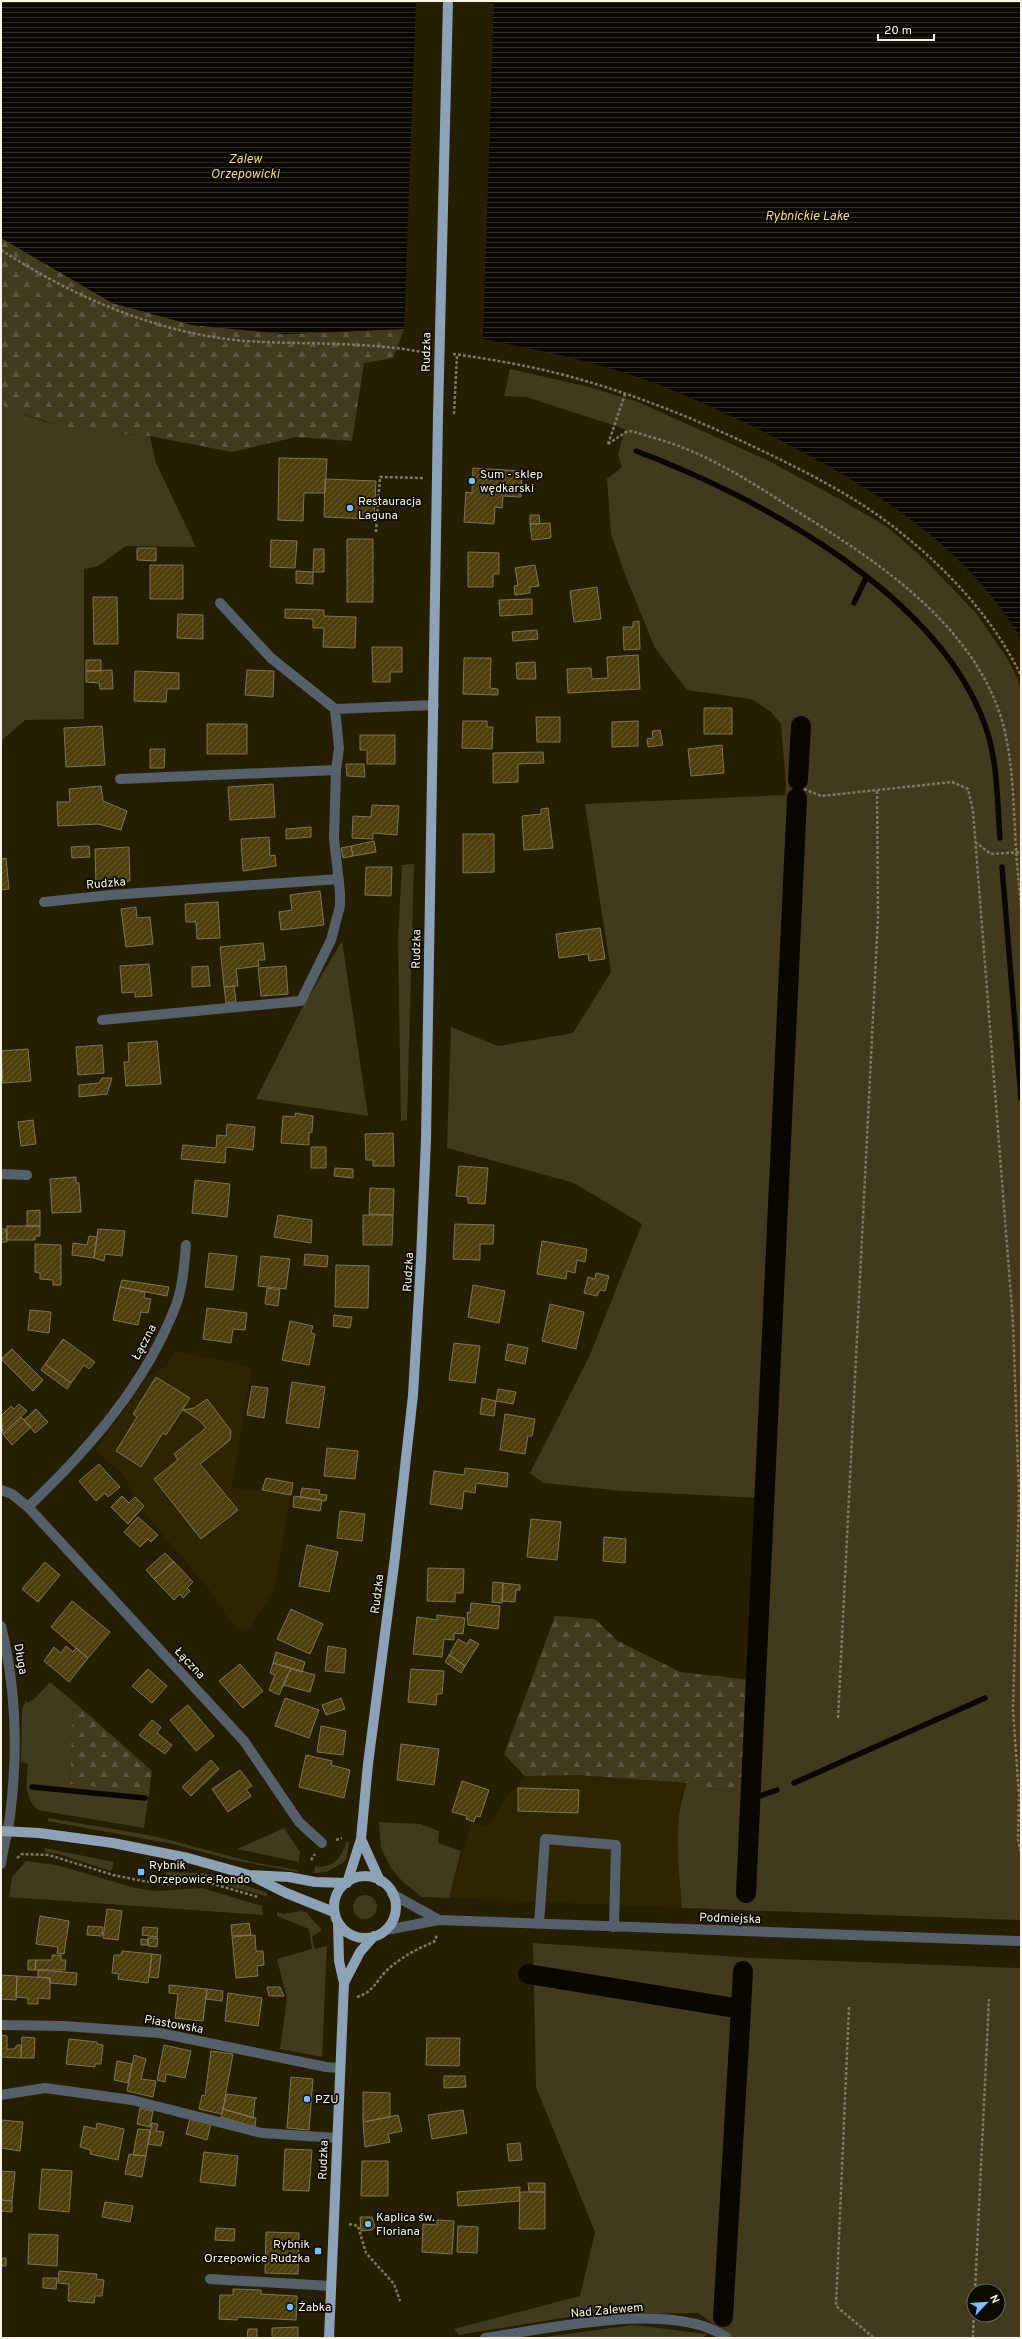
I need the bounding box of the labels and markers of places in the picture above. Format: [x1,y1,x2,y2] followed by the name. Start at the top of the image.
[480,467,543,497] place label: Sum - sklep wędkarski
[467,476,477,486] marker: Sum - sklep wędkarski
[358,494,421,524] place label: Restauracja Laguna
[345,503,355,513] marker: Restauracja Laguna
[149,1858,250,1888] place label: Rybnik Orzepowice Rondo
[136,1867,146,1877] marker: Rybnik Orzepowice Rondo
[315,2092,338,2108] place label: PZU
[302,2094,312,2104] marker: PZU
[376,2210,435,2240] place label: Kaplica św. Floriana
[363,2219,373,2229] marker: Kaplica św. Floriana
[204,2237,310,2267] place label: Rybnik Orzepowice Rudzka
[313,2246,323,2256] marker: Rybnik Orzepowice Rudzka
[298,2300,331,2316] place label: Żabka
[285,2302,295,2312] marker: Żabka

